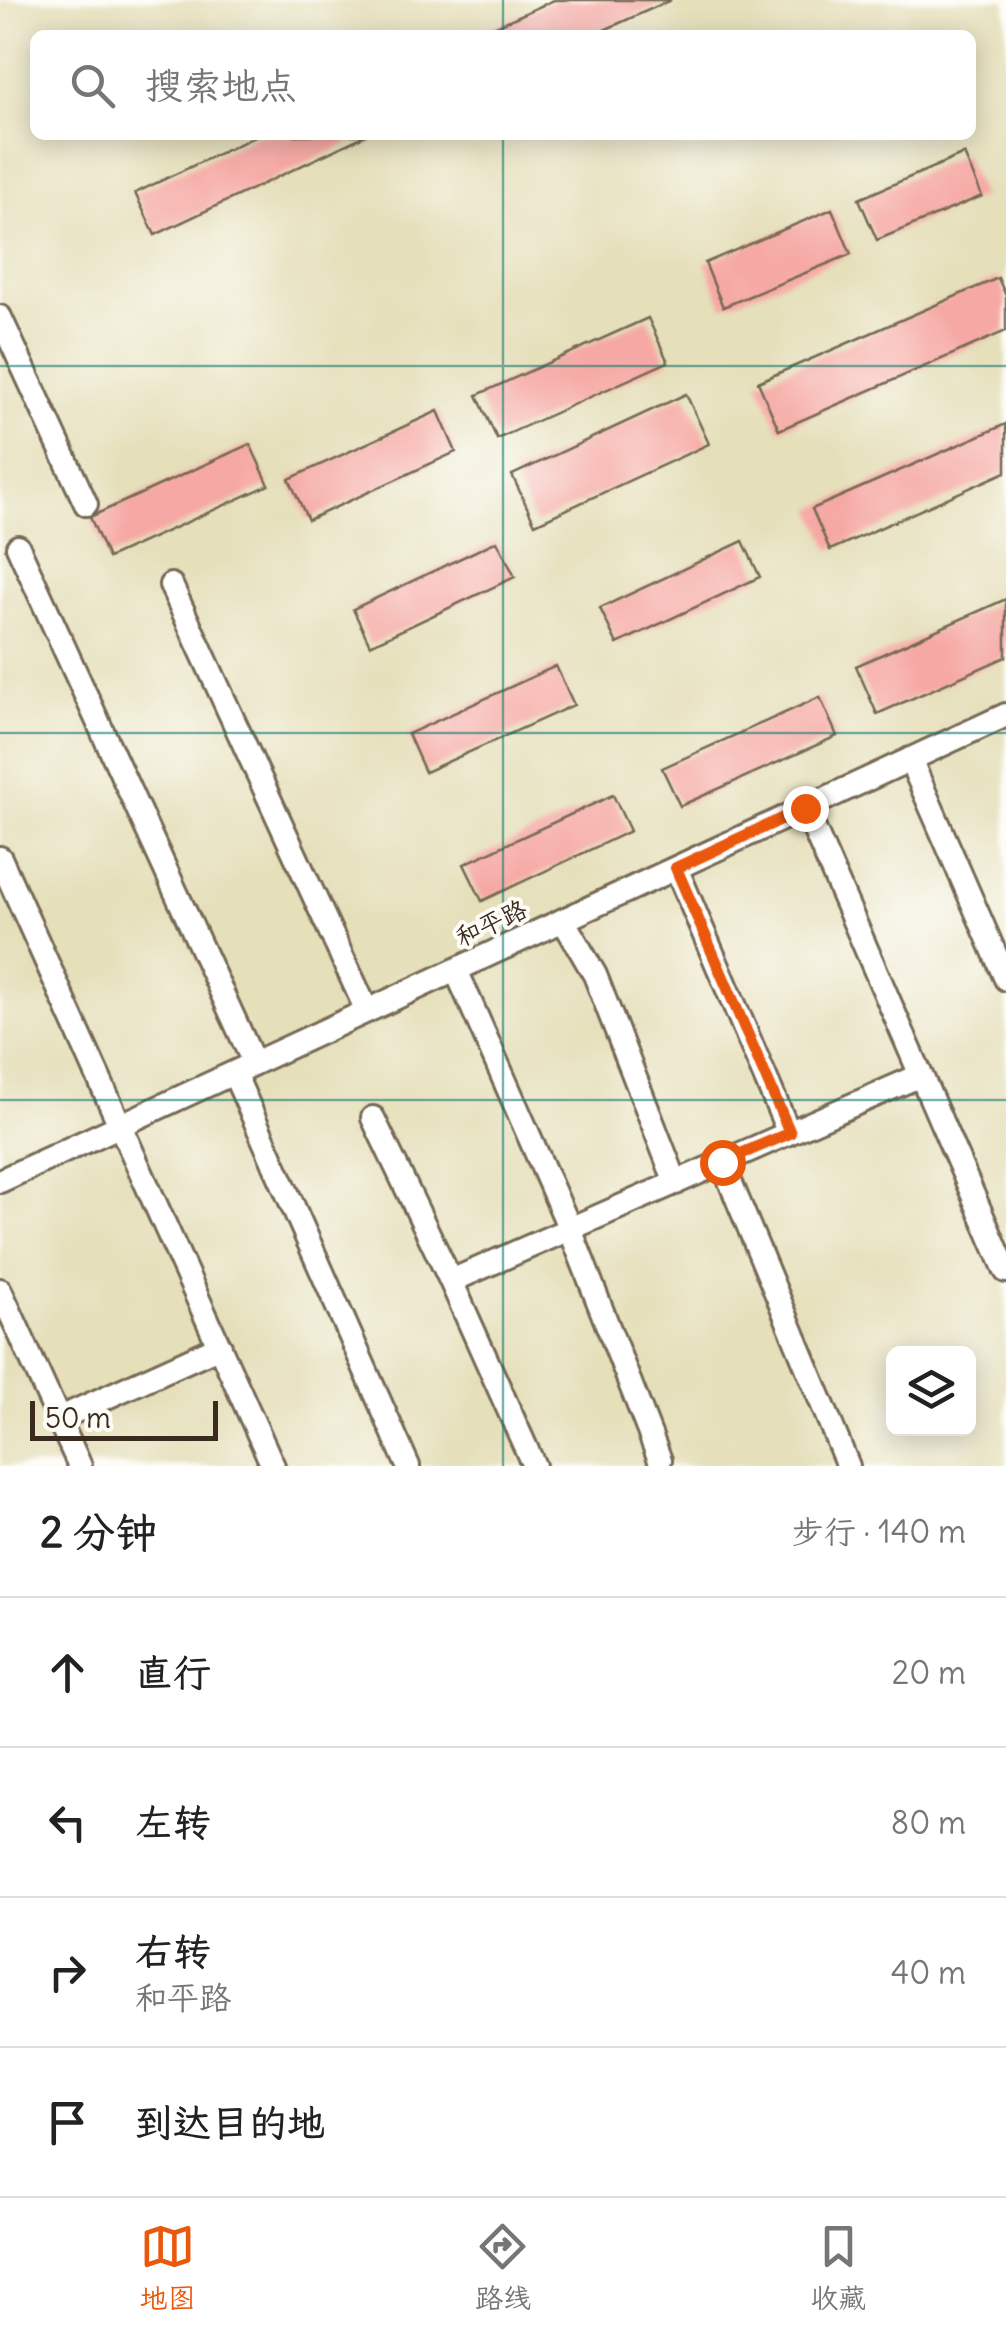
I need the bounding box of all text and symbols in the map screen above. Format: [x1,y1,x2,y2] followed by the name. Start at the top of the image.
[30,30,976,140] search box
[65,58,120,113] icon: search
[145,62,297,109] text: 搜索地点
[783,786,829,832] route end
[450,893,532,953] street label: 和平路
[700,1140,746,1186] route start
[886,1346,976,1436] map controls
[886,1346,976,1436] button: layers
[30,1396,218,1440] scale bar
[45,1400,111,1436] text: 50 m
[40,1506,157,1558] text: 2 分钟
[792,1511,966,1552] text: 步行 · 140 m
[40,1645,95,1700] icon: ahead
[135,1649,211,1696] text: 直行
[892,1652,966,1693] text: 20 m
[40,1795,95,1850] icon: left
[135,1799,211,1846] text: 左转
[891,1802,966,1843] text: 80 m
[135,1928,211,1975] text: 右转
[40,1945,95,2000] icon: right
[891,1952,966,1993] text: 40 m
[135,1977,231,2018] text: 和平路
[40,2095,95,2150] icon: arrive
[135,2099,325,2146] text: 到达目的地
[140,2219,196,2316] tab: 地图
[475,2219,531,2316] tab: 路线
[810,2219,866,2316] tab: 收藏

